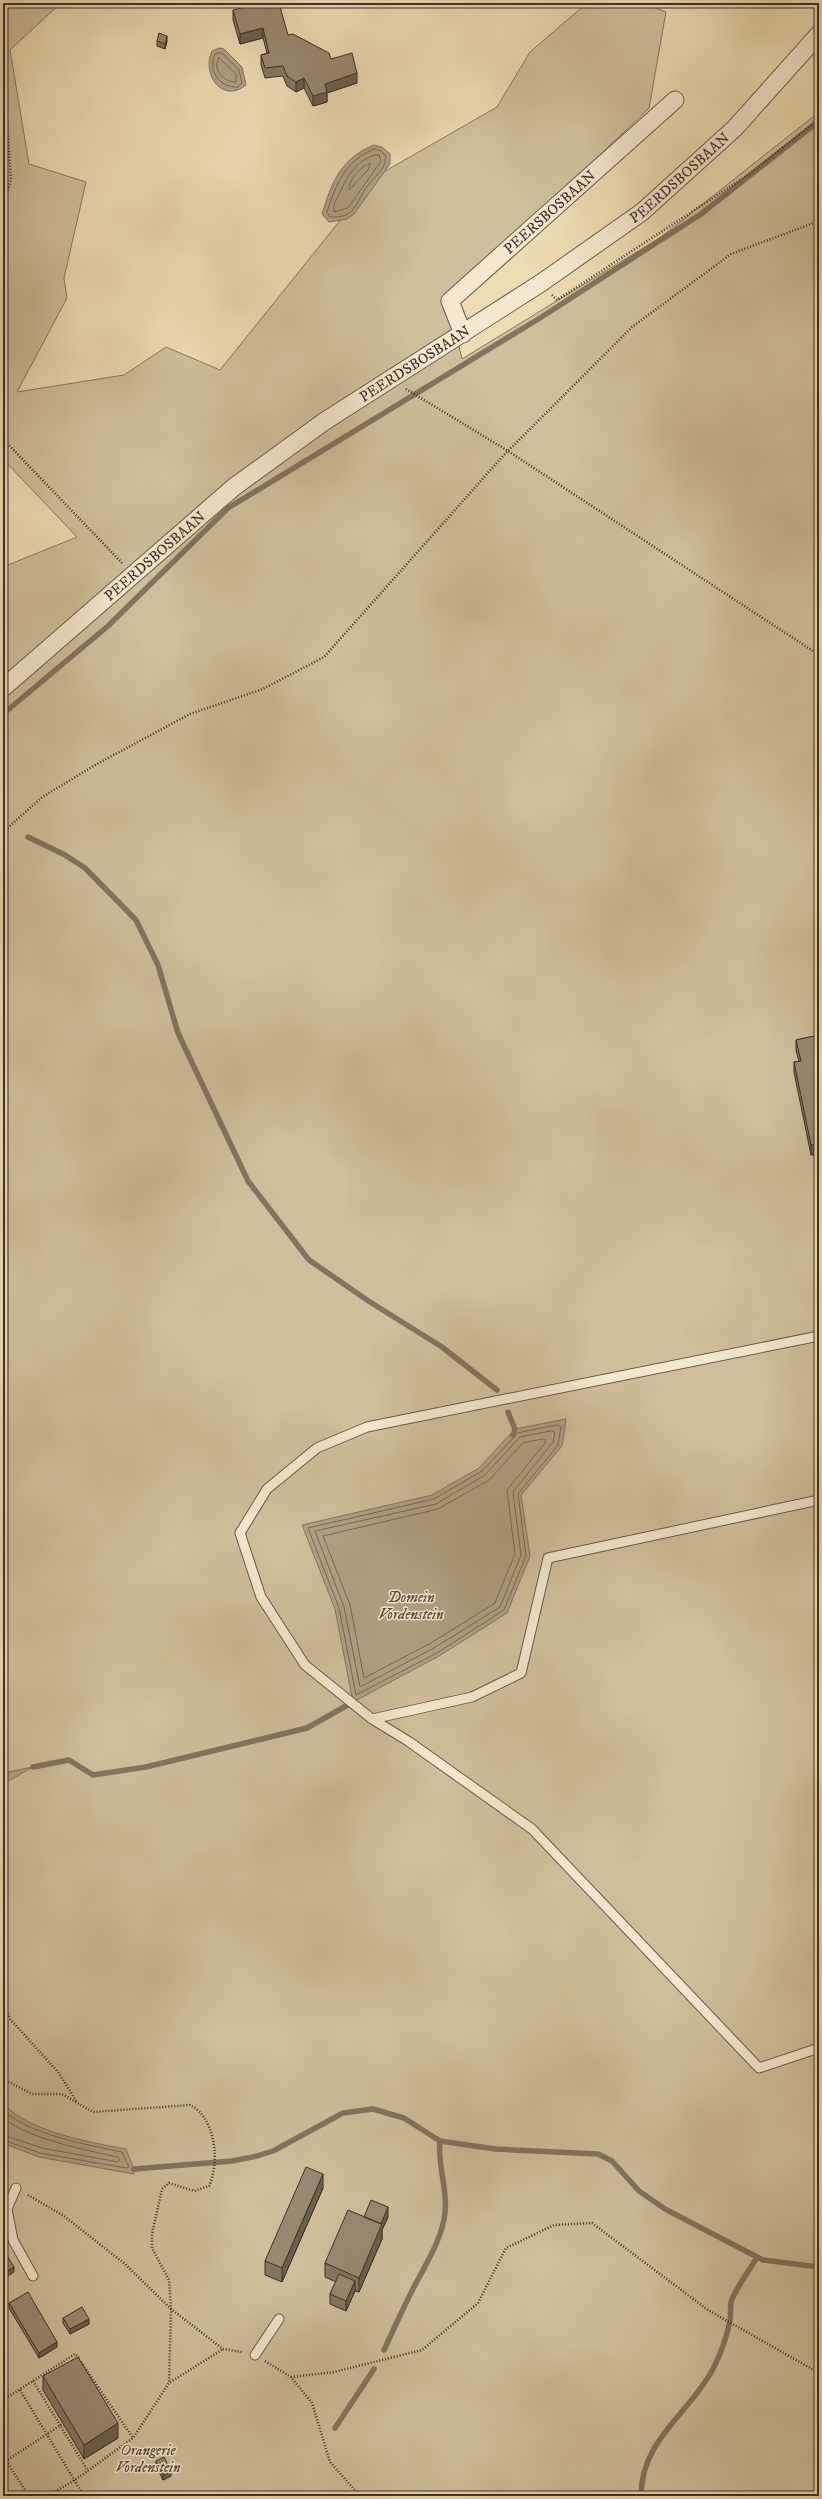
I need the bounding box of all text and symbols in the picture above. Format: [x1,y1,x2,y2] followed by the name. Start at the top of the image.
[626,129,734,228] street label: PEERDSBOSBAAN
[500,166,600,258] street label: PEERSBOSBAAN
[356,322,474,407] street label: PEERDSBOSBAAN
[100,507,209,606] street label: PEERDSBOSBAAN
[378,1588,444,1624] park label: Domein Vordenstein
[115,2441,181,2477] park label: Orangerie Vordenstein

